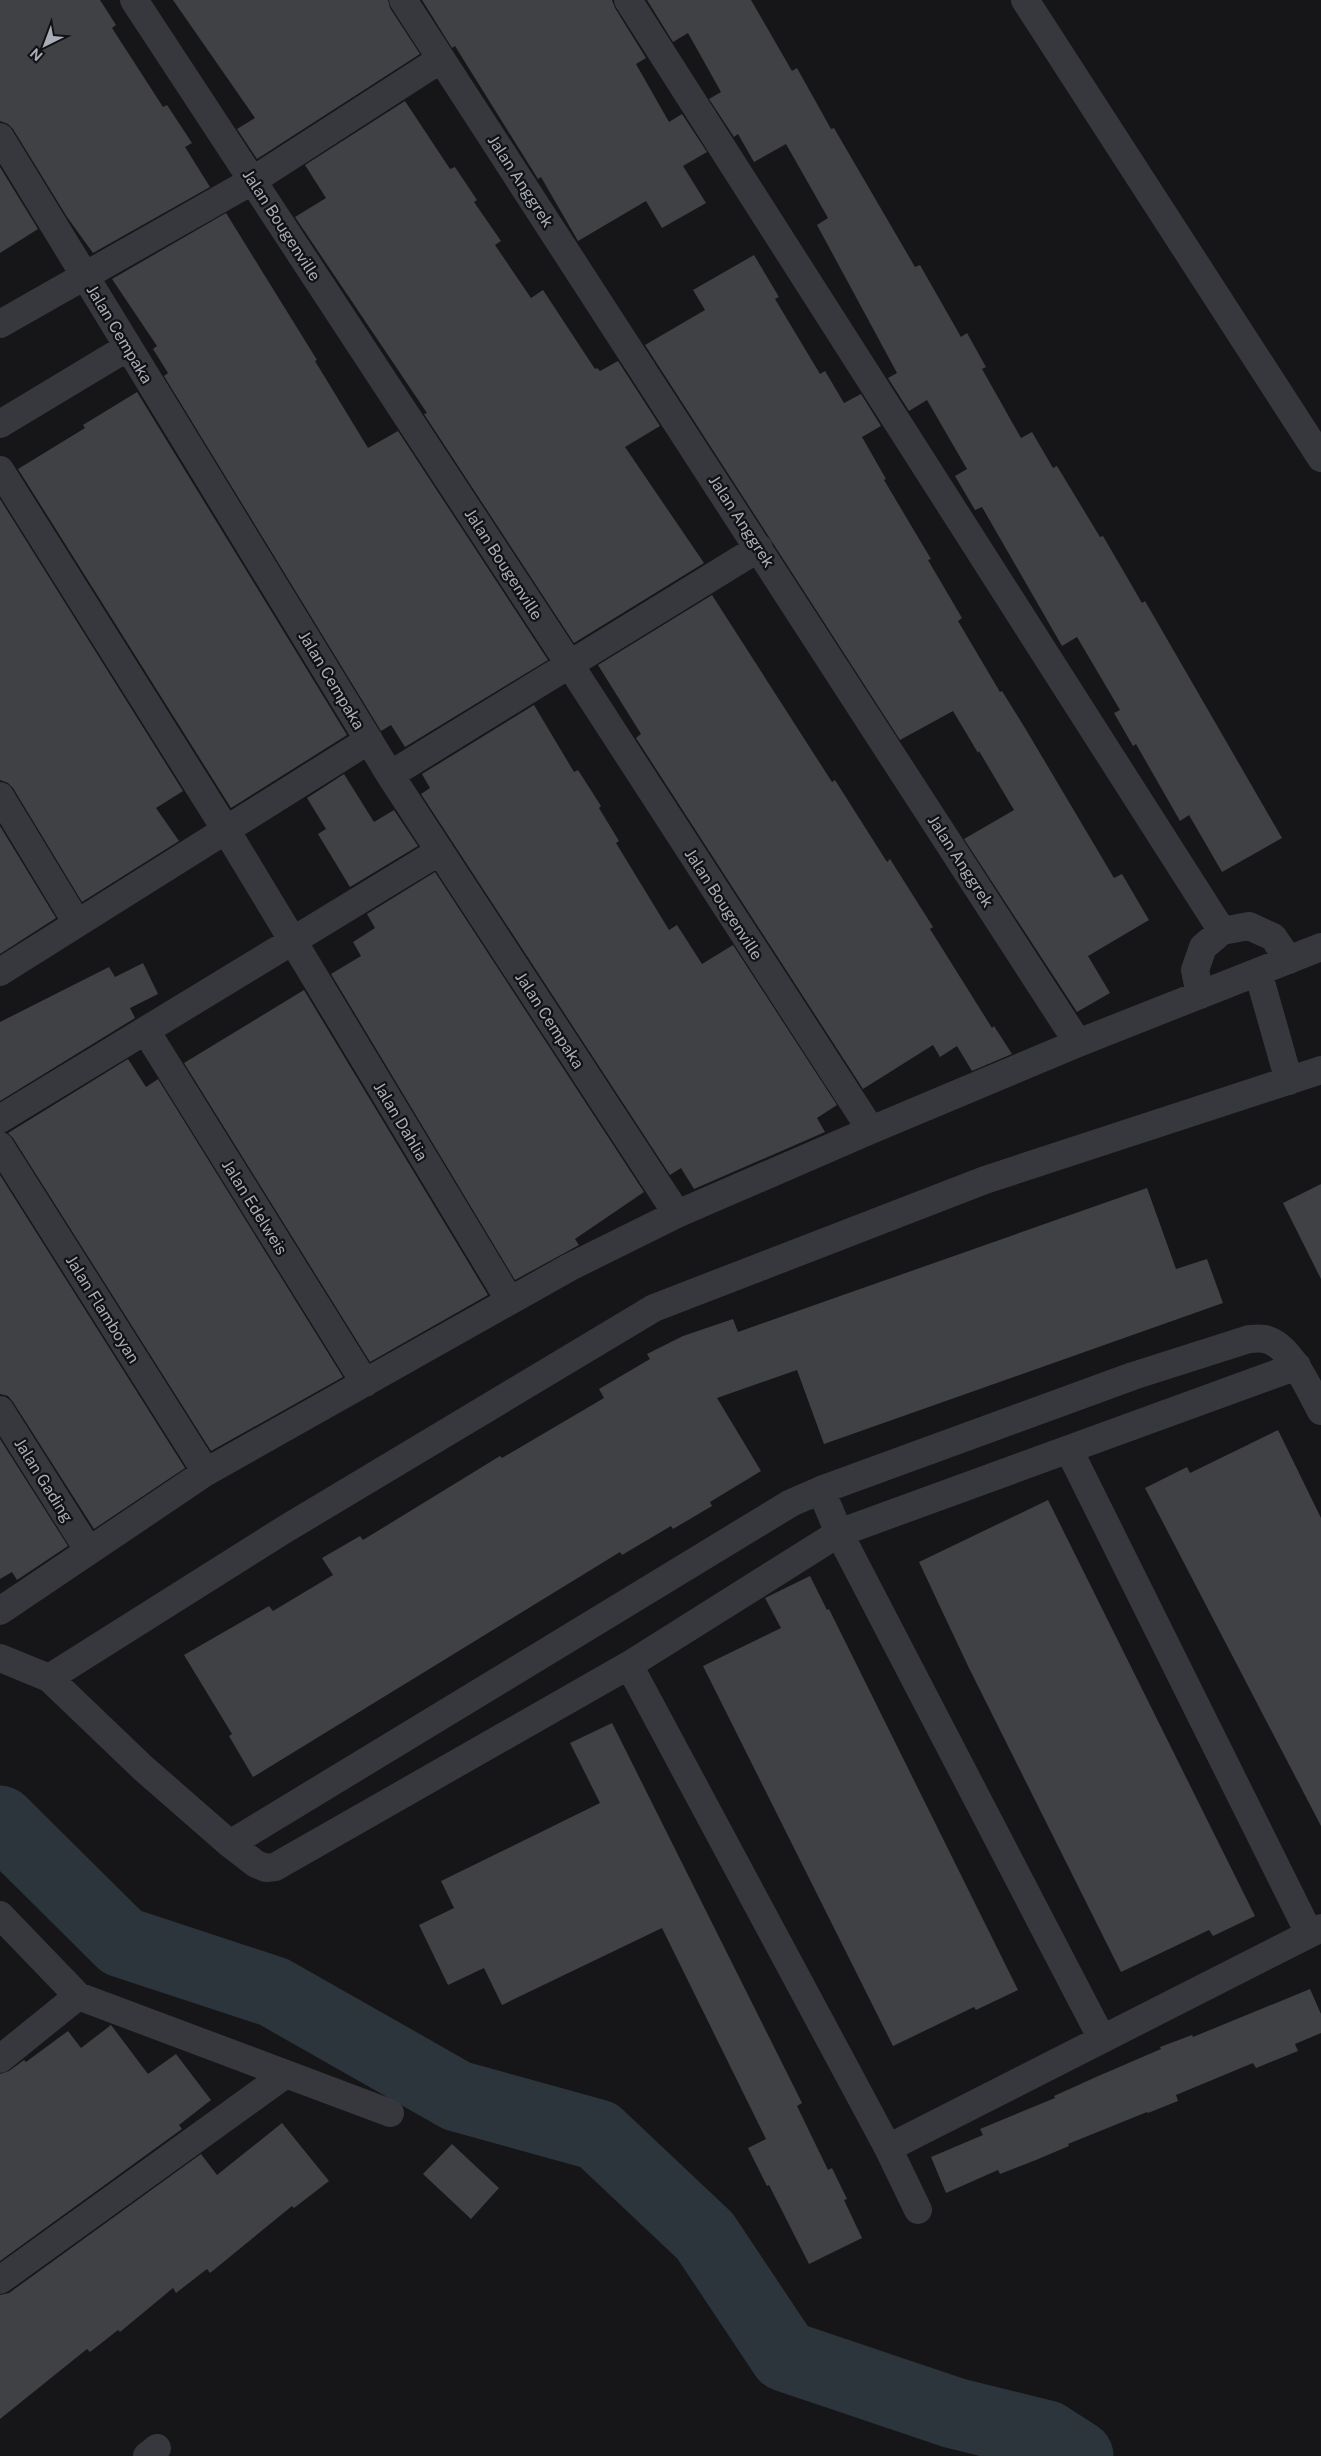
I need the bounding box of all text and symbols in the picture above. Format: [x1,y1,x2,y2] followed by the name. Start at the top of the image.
[20,20,70,70] north arrow
[27,45,46,64] text: N
[484,132,557,231] street label: Jalan Anggrek
[239,166,325,284] street label: Jalan Bougenville
[83,282,156,387] street label: Jalan Cempaka
[705,472,778,571] street label: Jalan Anggrek
[461,505,547,623] street label: Jalan Bougenville
[295,628,368,733] street label: Jalan Cempaka
[924,812,997,911] street label: Jalan Anggrek
[681,845,767,963] street label: Jalan Bougenville
[511,968,588,1072] street label: Jalan Cempaka
[370,1078,432,1164] street label: Jalan Dahlia
[218,1156,291,1258] street label: Jalan Edelweis
[62,1252,143,1367] street label: Jalan Flamboyan
[10,1435,77,1526] street label: Jalan Gading

